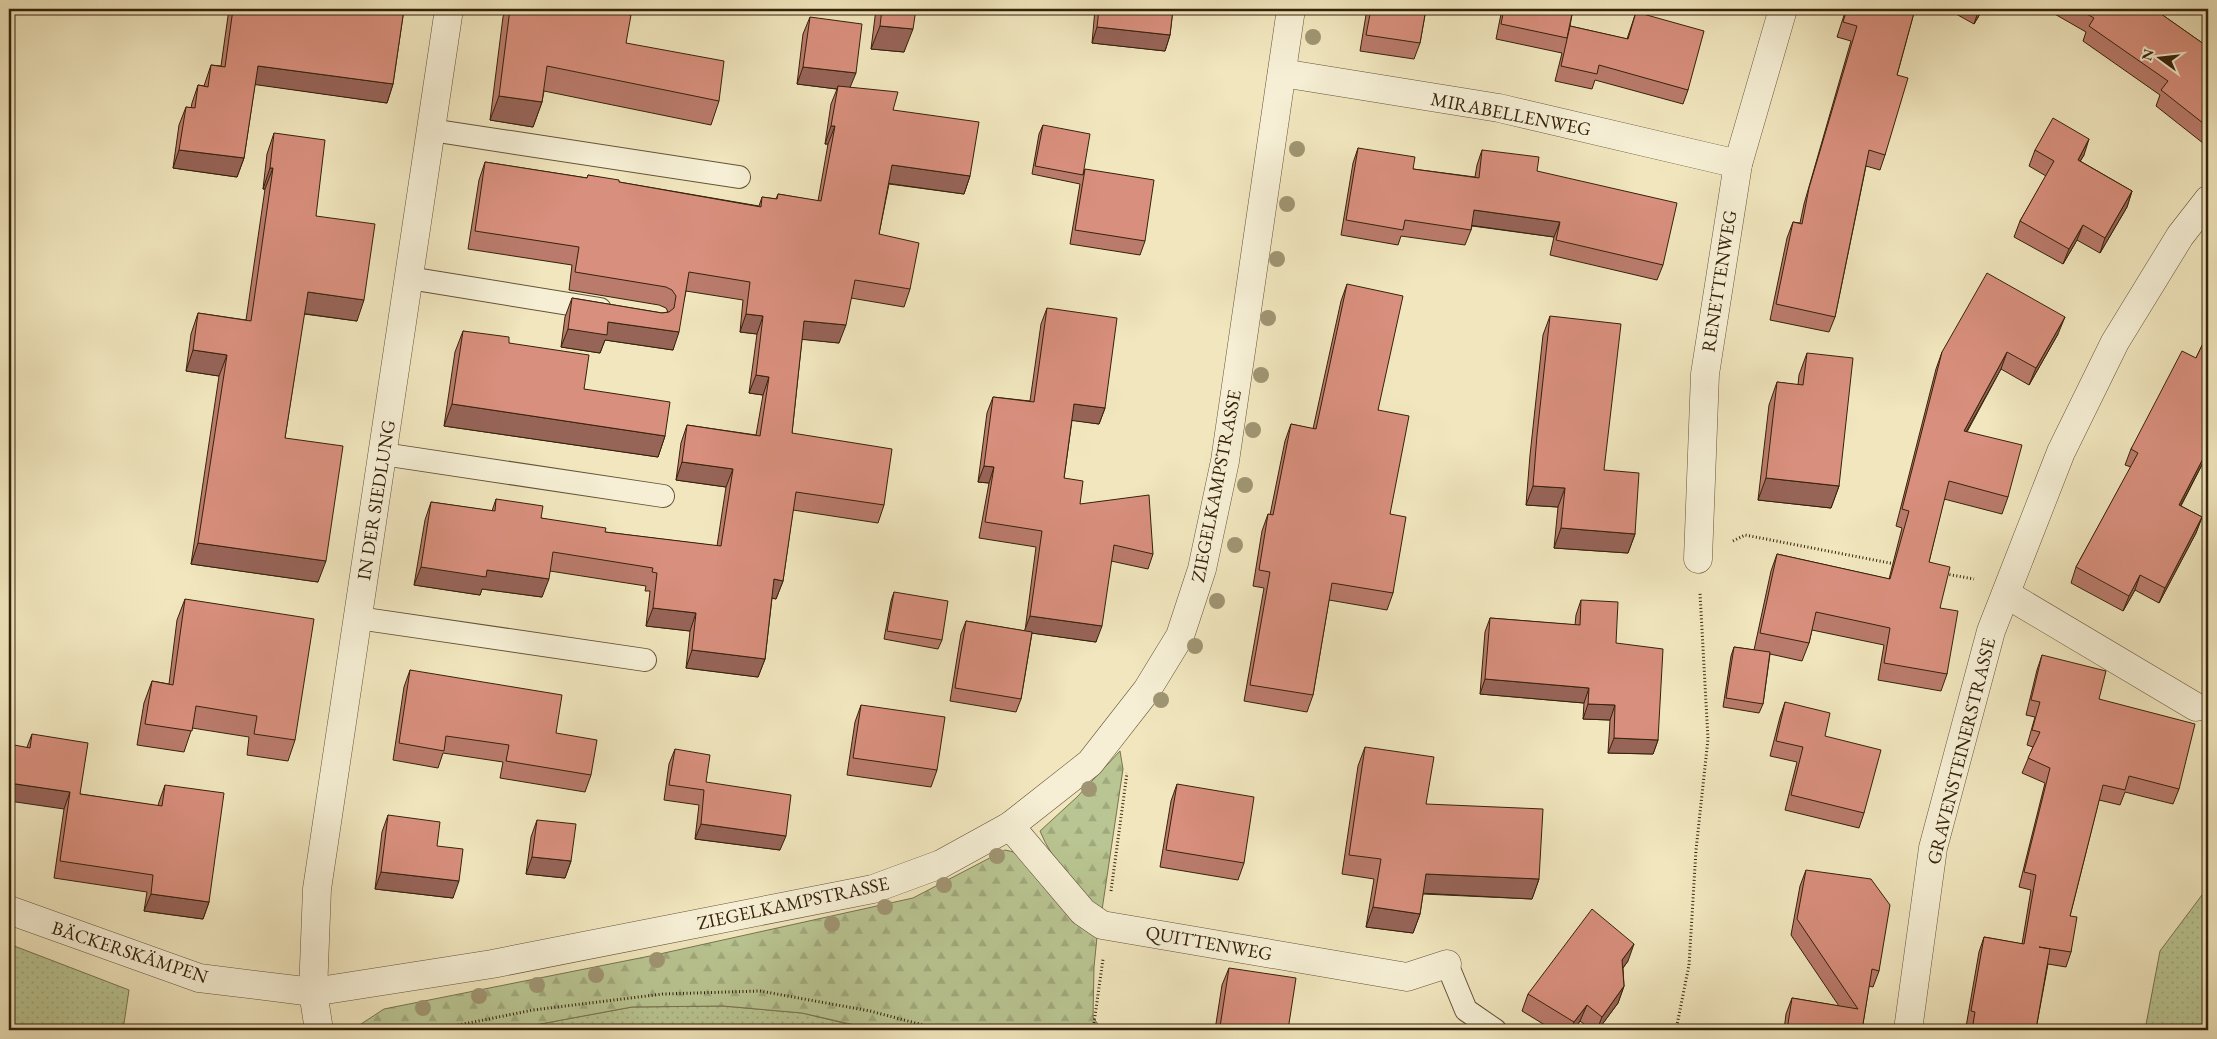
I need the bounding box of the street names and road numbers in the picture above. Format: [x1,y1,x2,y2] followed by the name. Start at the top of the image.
[1429,86,1593,142] street label: MIRABELLENWEG
[1695,208,1743,354] street label: RENETTENWEG
[1185,387,1247,584] street label: ZIEGELKAMPSTRASSE
[351,418,401,582] street label: IN DER SIEDLUNG
[1921,635,2001,867] street label: GRAVENSTEINERSTRASSE
[695,870,891,936] street label: ZIEGELKAMPSTRASSE
[49,915,211,989] street label: BÄCKERSKÄMPEN
[1144,920,1274,966] street label: QUITTENWEG

